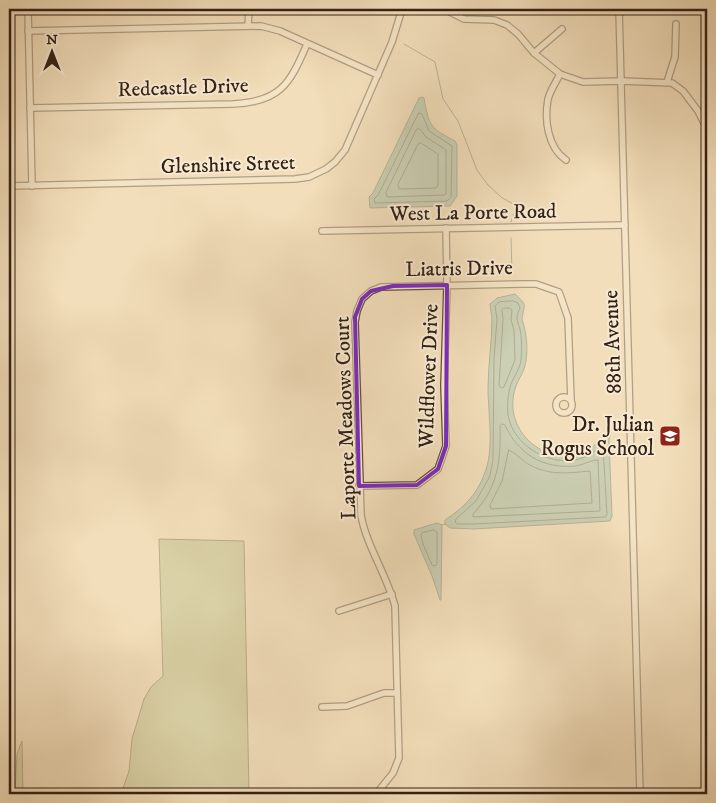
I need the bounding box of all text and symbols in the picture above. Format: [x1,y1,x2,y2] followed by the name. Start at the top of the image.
[28,28,78,78] north arrow
[46,31,58,49] text: N
[117,73,249,103] street label: Redcastle Drive
[160,150,296,180] street label: Glenshire Street
[388,199,557,227] street label: West La Porte Road
[405,255,513,283] street label: Liatris Drive
[598,289,628,394] street label: 88th Avenue
[413,303,445,450] street label: Wildflower Drive
[329,316,363,520] street label: Laporte Meadows Court
[540,412,655,462] place label: Dr. Julian Rogus School
[658,424,682,448] school or university icon: Dr. Julian Rogus School

